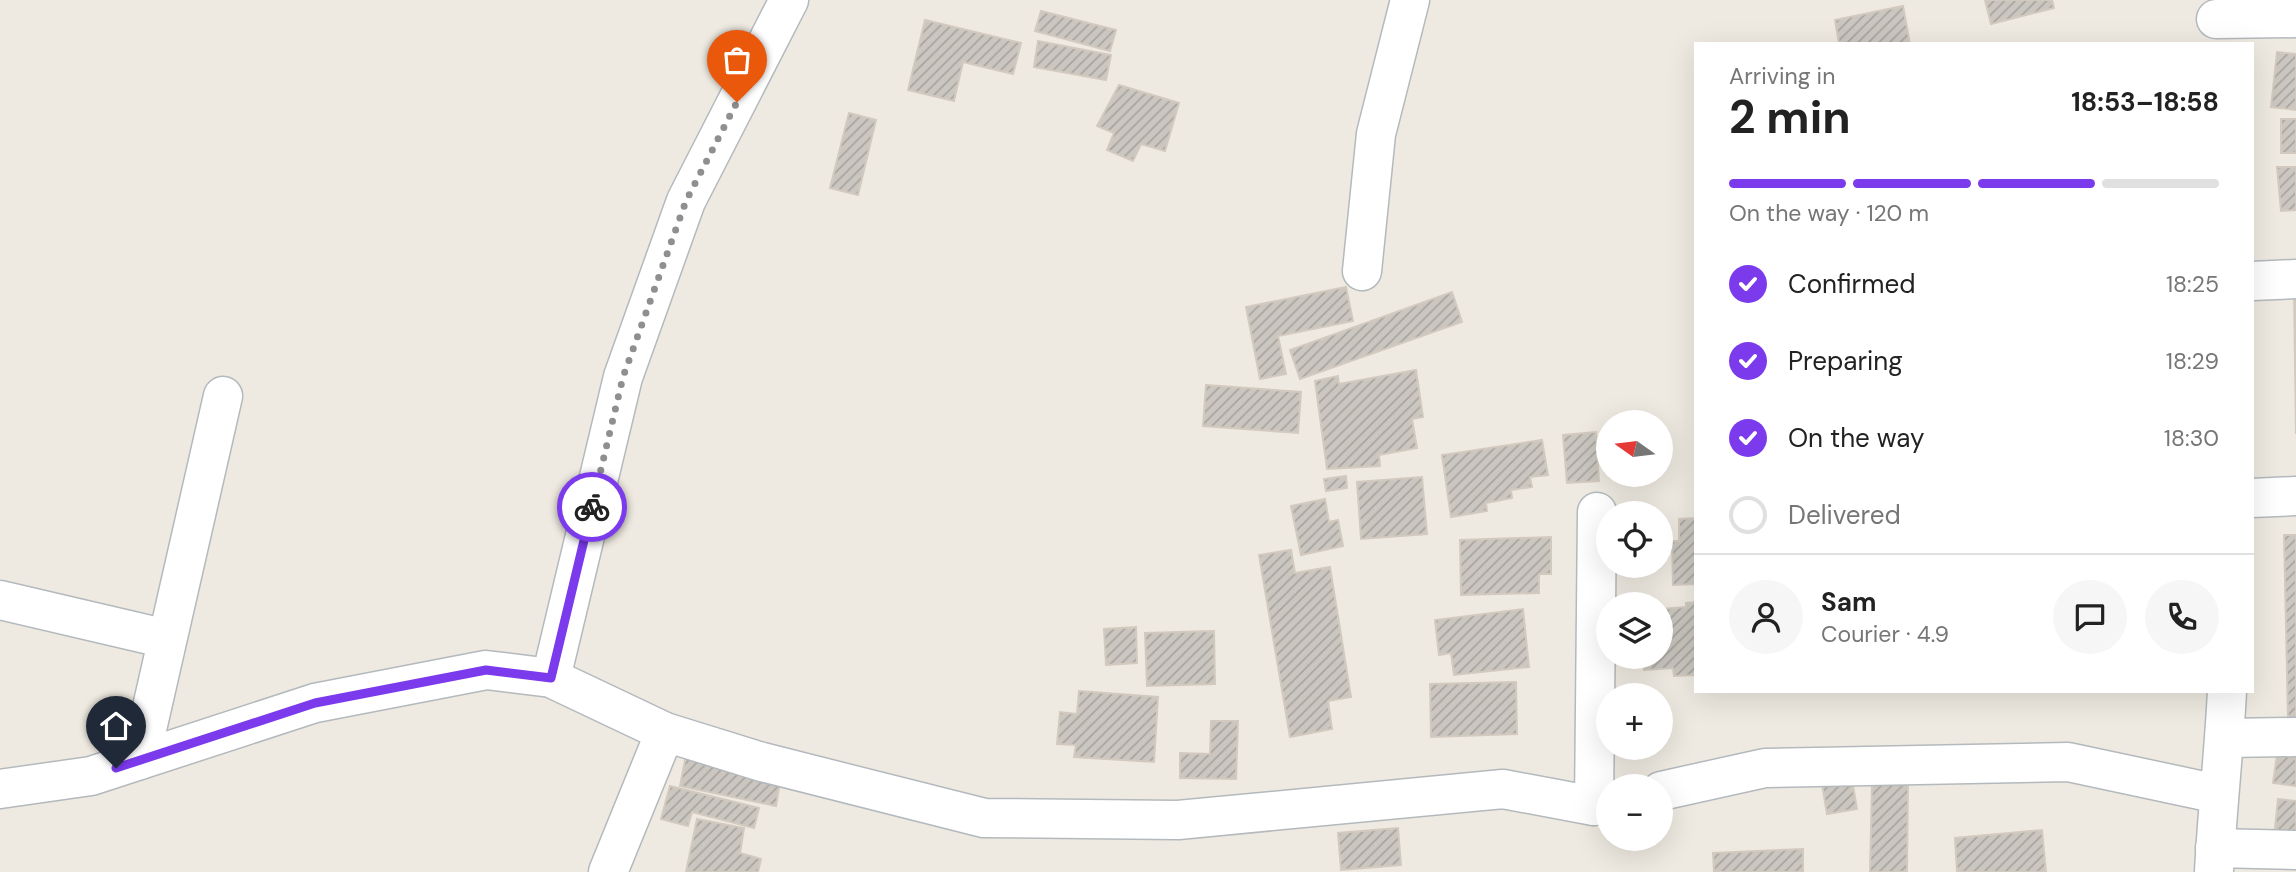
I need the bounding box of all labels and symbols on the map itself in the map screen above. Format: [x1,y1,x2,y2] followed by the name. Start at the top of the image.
[707,30,767,102] pin
[1596,410,1673,486] north arrow
[557,472,627,542] courier
[86,696,146,768] pin

